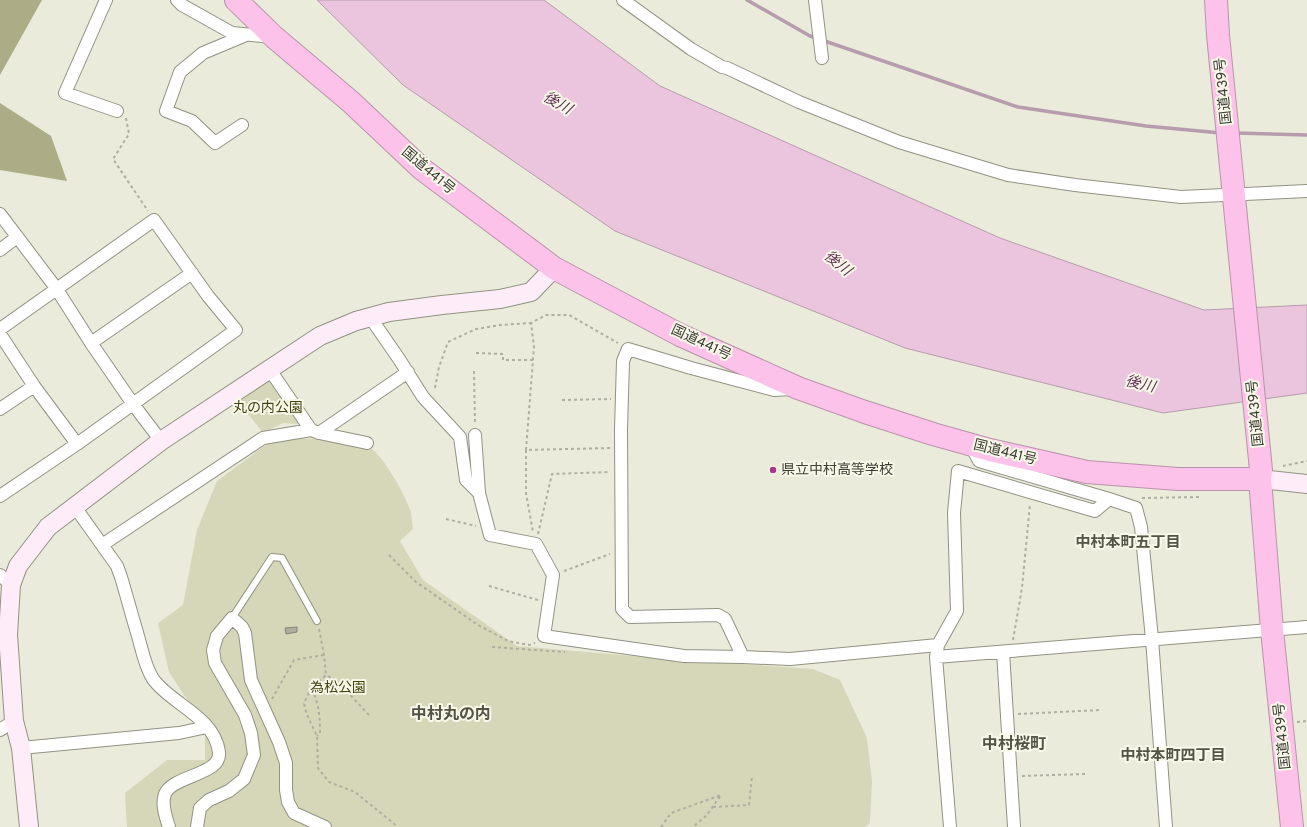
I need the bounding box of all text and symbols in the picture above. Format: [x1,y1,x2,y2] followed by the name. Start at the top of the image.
[1212,57,1236,125] street label: 国道439号
[539,88,576,121] water label: 後川
[398,144,458,198] street label: 国道441号
[819,247,856,282] water label: 後川
[668,322,734,364] street label: 国道441号
[1123,372,1159,398] water label: 後川
[1244,379,1268,447] street label: 国道439号
[233,400,303,417] park label: 丸の内公園
[972,437,1038,469] street label: 国道441号
[781,461,893,479] place label: 県立中村高等学校
[768,465,778,475] marker: 県立中村高等学校
[1075,533,1181,553] district label: 中村本町五丁目
[310,680,366,697] park label: 為松公園
[1271,702,1295,770] street label: 国道439号
[411,704,491,725] district label: 中村丸の内
[982,734,1046,755] district label: 中村桜町
[1120,746,1226,766] district label: 中村本町四丁目

